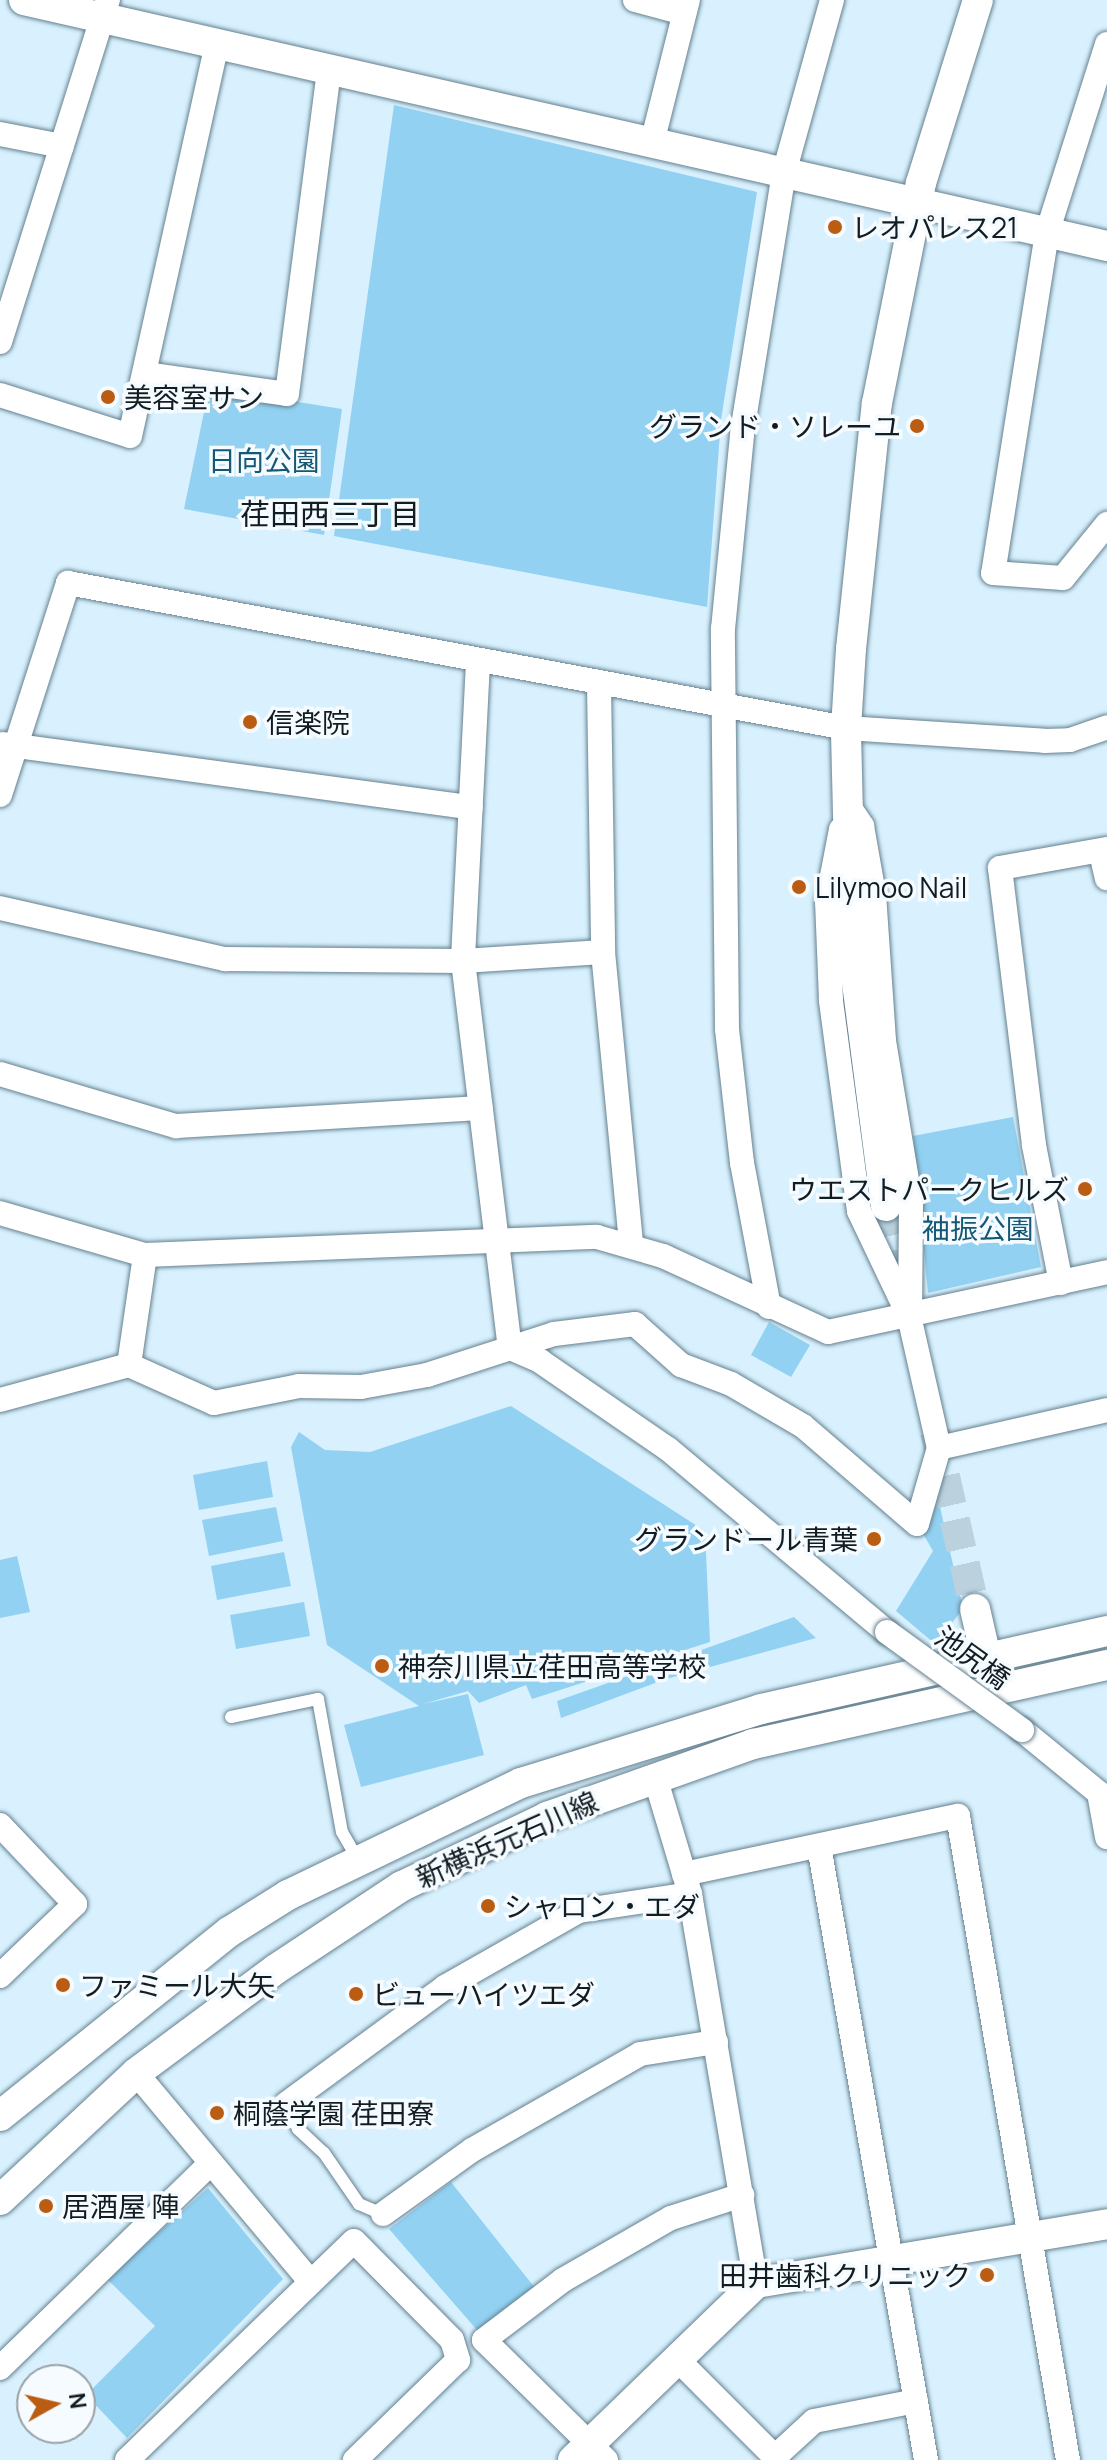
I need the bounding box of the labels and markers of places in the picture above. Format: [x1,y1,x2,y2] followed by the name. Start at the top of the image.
[851,210,1018,244] place label: レオパレス21
[826,218,844,236] marker: レオパレス21
[124,380,264,414] place label: 美容室サン
[99,388,117,406] marker: 美容室サン
[649,409,901,443] place label: グランド・ソレーユ
[908,417,926,435] marker: グランド・ソレーユ
[266,705,350,739] place label: 信楽院
[241,713,259,731] marker: 信楽院
[815,870,967,904] place label: Lilymoo Nail
[790,878,808,896] marker: Lilymoo Nail
[789,1172,1069,1206] place label: ウエストパークヒルズ
[1076,1180,1094,1198] marker: ウエストパークヒルズ
[634,1522,858,1556] place label: グランドール青葉
[865,1530,883,1548] marker: グランドール青葉
[398,1649,706,1683] place label: 神奈川県立荏田高等学校
[373,1657,391,1675] marker: 神奈川県立荏田高等学校
[504,1889,700,1923] place label: シャロン・エダ
[479,1897,497,1915] marker: シャロン・エダ
[79,1968,275,2002] place label: ファミール大矢
[54,1976,72,1994] marker: ファミール大矢
[372,1977,596,2011] place label: ビューハイツエダ
[347,1985,365,2003] marker: ビューハイツエダ
[233,2096,435,2130] place label: 桐蔭学園 荏田寮
[208,2104,226,2122] marker: 桐蔭学園 荏田寮
[62,2189,180,2223] place label: 居酒屋 陣
[37,2197,55,2215] marker: 居酒屋 陣
[719,2258,971,2292] place label: 田井歯科クリニック
[978,2266,996,2284] marker: 田井歯科クリニック

